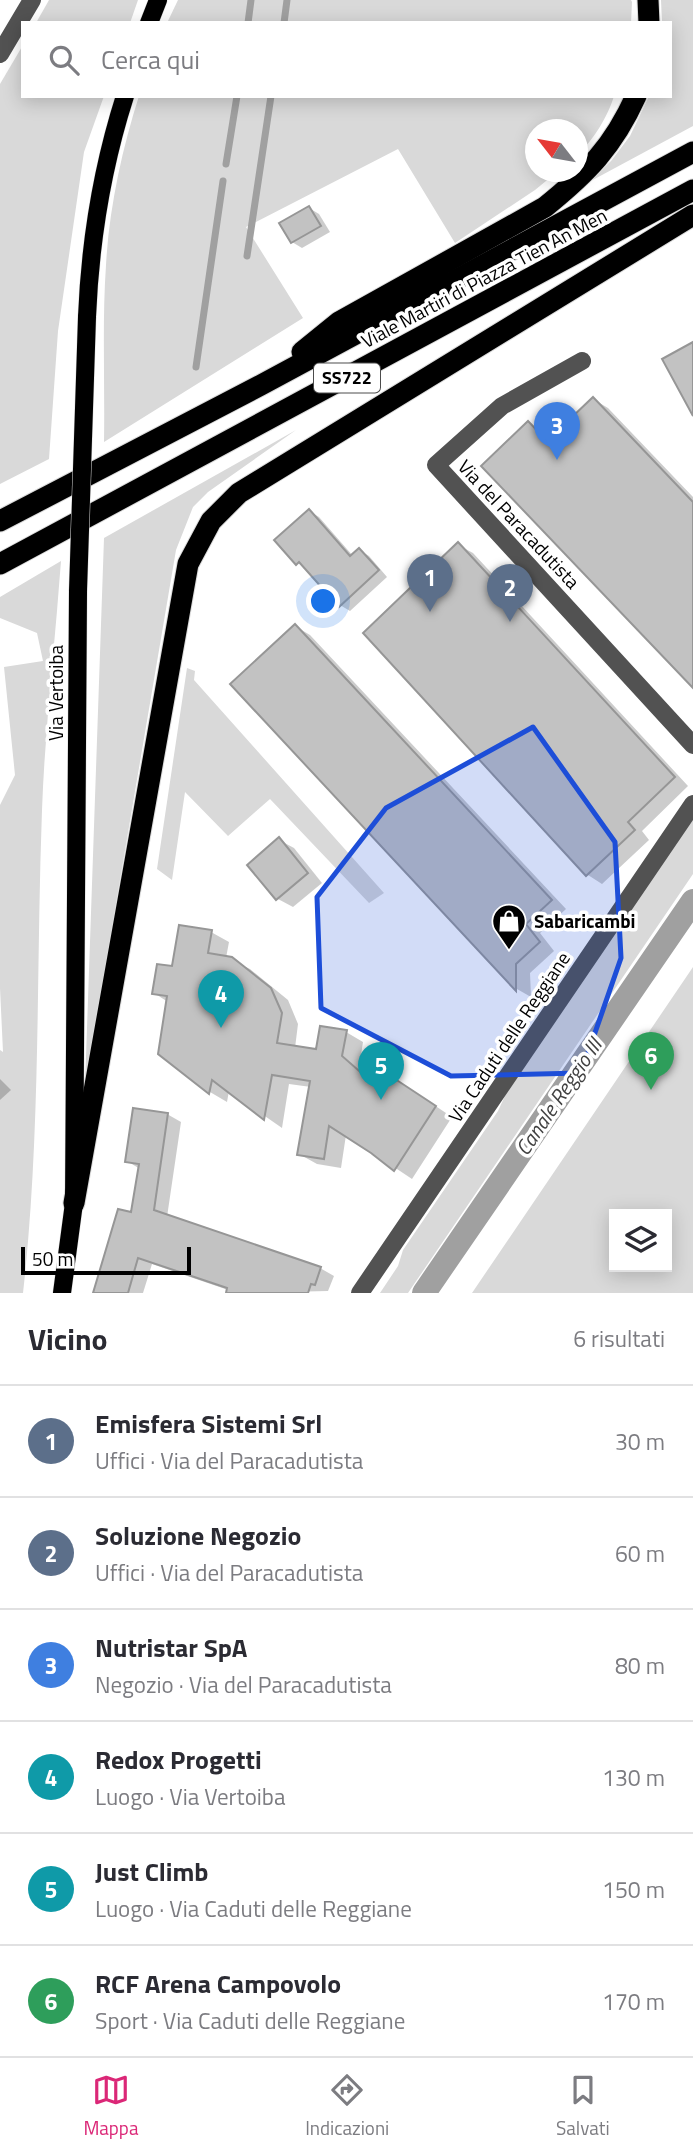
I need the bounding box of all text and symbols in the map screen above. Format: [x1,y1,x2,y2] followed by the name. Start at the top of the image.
[21,21,672,98] search box
[101,40,200,79] text: Cerca qui
[45,41,83,79] icon: search
[525,119,588,182] north arrow
[356,200,612,355] street label: Viale Martiri di Piazza Tien An Men
[314,364,380,392] road number: SS722
[534,402,580,460] pin: 3
[452,452,587,595] street label: Via del Paracadutista
[407,554,453,612] pin: 1
[487,564,533,622] pin: 2
[306,584,340,618] your location
[41,645,70,741] street label: Via Vertoiba
[490,902,528,951] shop icon: Sabaricambi
[534,906,635,935] place label: Sabaricambi
[441,946,577,1128] street label: Via Caduti delle Reggiane
[198,970,244,1028] pin: 4
[507,1029,611,1162] water label: Canale Reggio III
[628,1032,674,1090] pin: 6
[358,1042,404,1100] pin: 5
[609,1209,672,1272] map controls
[609,1209,672,1272] button: layers
[21,1244,191,1276] scale bar
[32,1244,73,1273] text: 50 m
[28,1316,108,1362] text: Vicino
[573,1321,665,1356] text: 6 risultati
[95,1404,322,1443] text: Emisfera Sistemi Srl
[45,1424,57,1459] text: 1
[615,1424,665,1459] text: 30 m
[95,1443,363,1478] text: Uffici · Via del Paracadutista
[95,1516,301,1555] text: Soluzione Negozio
[45,1536,57,1571] text: 2
[615,1536,665,1571] text: 60 m
[95,1555,363,1590] text: Uffici · Via del Paracadutista
[95,1628,247,1667] text: Nutristar SpA
[45,1648,57,1683] text: 3
[615,1648,665,1683] text: 80 m
[95,1667,392,1702] text: Negozio · Via del Paracadutista
[95,1740,262,1779] text: Redox Progetti
[45,1760,57,1795] text: 4
[602,1760,665,1795] text: 130 m
[95,1779,285,1814] text: Luogo · Via Vertoiba
[95,1852,209,1891] text: Just Climb
[45,1872,57,1907] text: 5
[602,1872,665,1907] text: 150 m
[95,1891,412,1926] text: Luogo · Via Caduti delle Reggiane
[95,1964,341,2003] text: RCF Arena Campovolo
[45,1984,57,2019] text: 6
[602,1984,665,2019] text: 170 m
[95,2003,405,2038] text: Sport · Via Caduti delle Reggiane
[83,2071,138,2142] tab: Mappa
[305,2071,389,2142] tab: Indicazioni
[556,2071,610,2142] tab: Salvati

